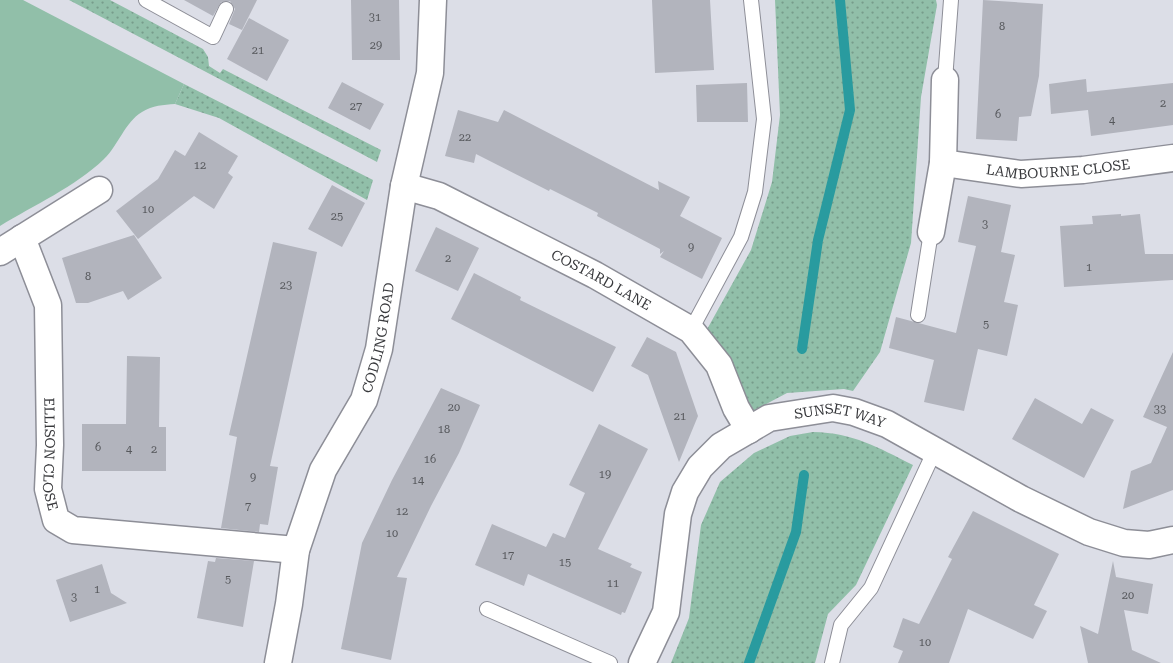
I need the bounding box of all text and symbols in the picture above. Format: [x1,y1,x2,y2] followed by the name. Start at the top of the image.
[369,11,381,24] house number: 31
[999,20,1005,33] house number: 8
[370,39,382,52] house number: 29
[252,44,264,57] house number: 21
[1160,97,1166,110] house number: 2
[350,100,362,113] house number: 27
[995,108,1001,121] house number: 6
[1109,114,1116,127] house number: 4
[459,131,471,144] house number: 22
[985,156,1131,182] street label: LAMBOURNE CLOSE
[194,159,206,172] house number: 12
[142,203,154,216] house number: 10
[331,210,343,223] house number: 25
[982,218,988,231] house number: 3
[688,241,694,254] house number: 9
[549,246,654,313] street label: COSTARD LANE
[445,252,451,265] house number: 2
[1086,261,1092,274] house number: 1
[85,270,91,283] house number: 8
[280,279,292,292] house number: 23
[358,281,397,395] street label: CODLING ROAD
[983,318,989,331] house number: 5
[40,397,61,512] street label: ELLISON CLOSE
[793,400,888,431] street label: SUNSET WAY
[448,401,460,414] house number: 20
[1154,403,1166,416] house number: 33
[674,410,686,423] house number: 21
[438,423,450,436] house number: 18
[95,441,101,454] house number: 6
[126,443,133,456] house number: 4
[151,443,157,456] house number: 2
[424,453,436,466] house number: 16
[599,468,611,481] house number: 19
[250,471,256,484] house number: 9
[412,474,425,487] house number: 14
[245,500,251,513] house number: 7
[396,505,408,518] house number: 12
[386,527,398,540] house number: 10
[502,549,514,562] house number: 17
[559,556,571,569] house number: 15
[225,573,231,586] house number: 5
[607,577,619,590] house number: 11
[94,583,100,596] house number: 1
[1122,589,1134,602] house number: 20
[71,591,77,604] house number: 3
[919,636,931,649] house number: 10

